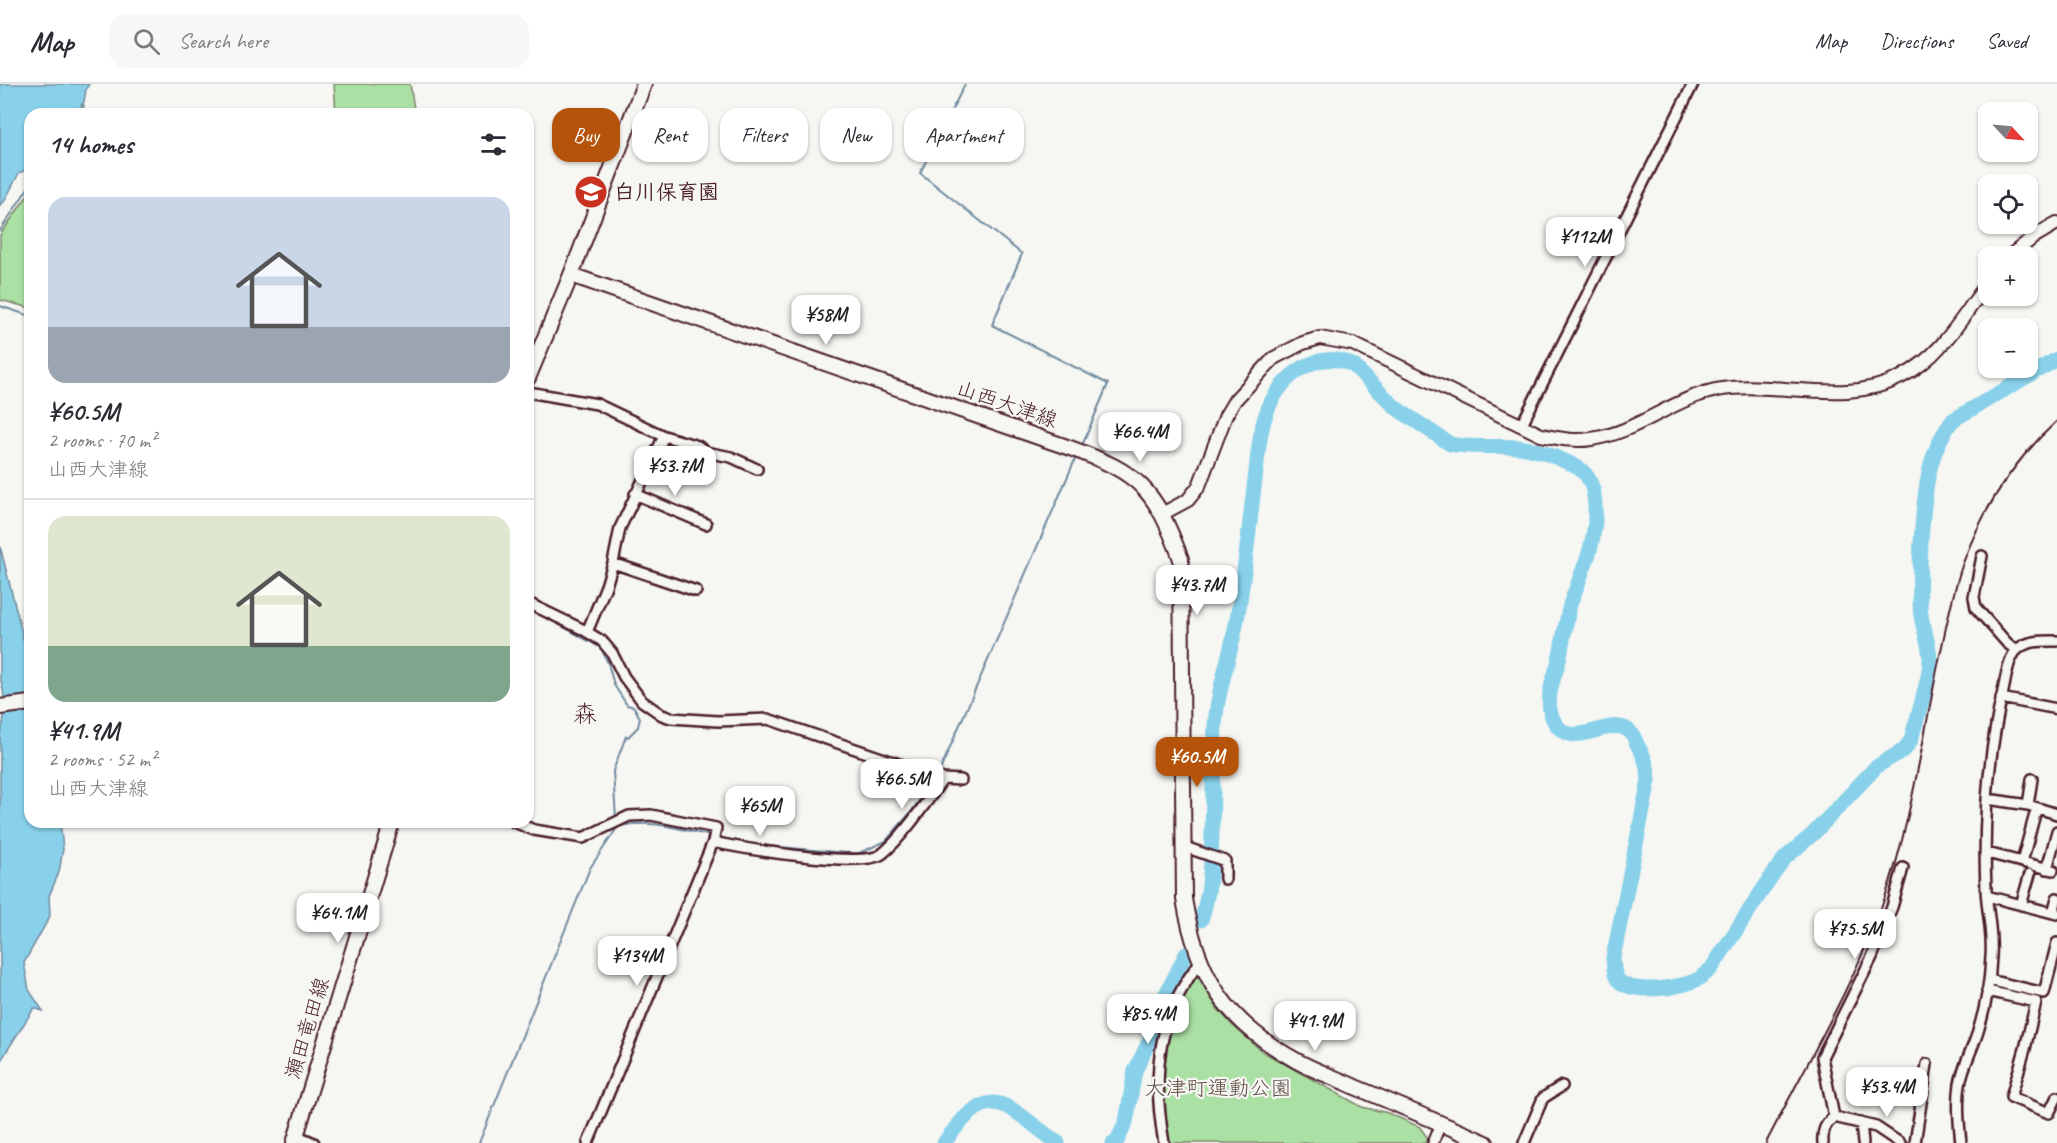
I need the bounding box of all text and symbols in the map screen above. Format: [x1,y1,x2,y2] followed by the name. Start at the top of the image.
[109,14,529,68] search box
[30,24,73,59] text: Map
[130,25,163,58] icon: search
[178,27,268,55] text: Search here
[1815,28,1847,54] text: Map
[1880,28,1953,54] text: Directions
[1986,28,2027,54] text: Saved
[1978,102,2038,162] north arrow
[1978,102,2038,378] map controls
[552,108,620,162] chip: Buy
[632,108,708,162] chip: Rent
[720,108,808,162] chip: Filters
[820,108,892,162] chip: New
[904,108,1024,162] chip: Apartment
[48,128,133,161] text: 14 homes
[477,128,510,161] icon: filters
[573,174,609,210] school or university icon: 白川保育園
[1978,174,2038,234] button: locate
[614,179,719,205] place label: 白川保育園
[1543,217,1627,268] pin: ¥112M
[1560,224,1610,249] text: ¥112M
[225,236,333,344] icon: home
[1978,246,2038,306] button: +
[790,295,862,346] pin: ¥58M
[805,302,847,327] text: ¥58M
[1978,318,2038,378] button: −
[953,375,1061,433] street label: 山西大津線
[48,395,119,428] text: ¥60.5M
[1091,412,1189,463] pin: ¥66.4M
[1112,419,1168,444] text: ¥66.4M
[48,428,156,453] text: 2 rooms · 70 m²
[626,446,724,497] pin: ¥53.7M
[648,453,702,478] text: ¥53.7M
[48,457,148,482] text: 山西大津線
[225,555,333,663] icon: home
[1148,565,1246,616] pin: ¥43.7M
[1170,572,1224,597] text: ¥43.7M
[573,699,597,729] district label: 森
[48,714,119,747] text: ¥41.9M
[1148,737,1246,788] pin: ¥60.5M
[1170,744,1224,769] text: ¥60.5M
[48,747,156,772] text: 2 rooms · 52 m²
[853,759,951,810] pin: ¥66.5M
[874,766,930,791] text: ¥66.5M
[48,776,148,801] text: 山西大津線
[724,786,796,837] pin: ¥65M
[739,793,781,818] text: ¥65M
[289,893,387,944] pin: ¥64.1M
[311,900,365,925] text: ¥64.1M
[1806,909,1904,960] pin: ¥75.5M
[1828,916,1882,941] text: ¥75.5M
[595,936,679,987] pin: ¥134M
[612,943,662,968] text: ¥134M
[279,974,335,1082] street label: 瀬田竜田線
[1099,994,1197,1045] pin: ¥85.4M
[1121,1001,1175,1026] text: ¥85.4M
[1266,1001,1364,1052] pin: ¥41.9M
[1288,1008,1342,1033] text: ¥41.9M
[1838,1067,1936,1118] pin: ¥53.4M
[1860,1074,1914,1099] text: ¥53.4M
[1145,1075,1292,1101] park label: 大津町運動公園

